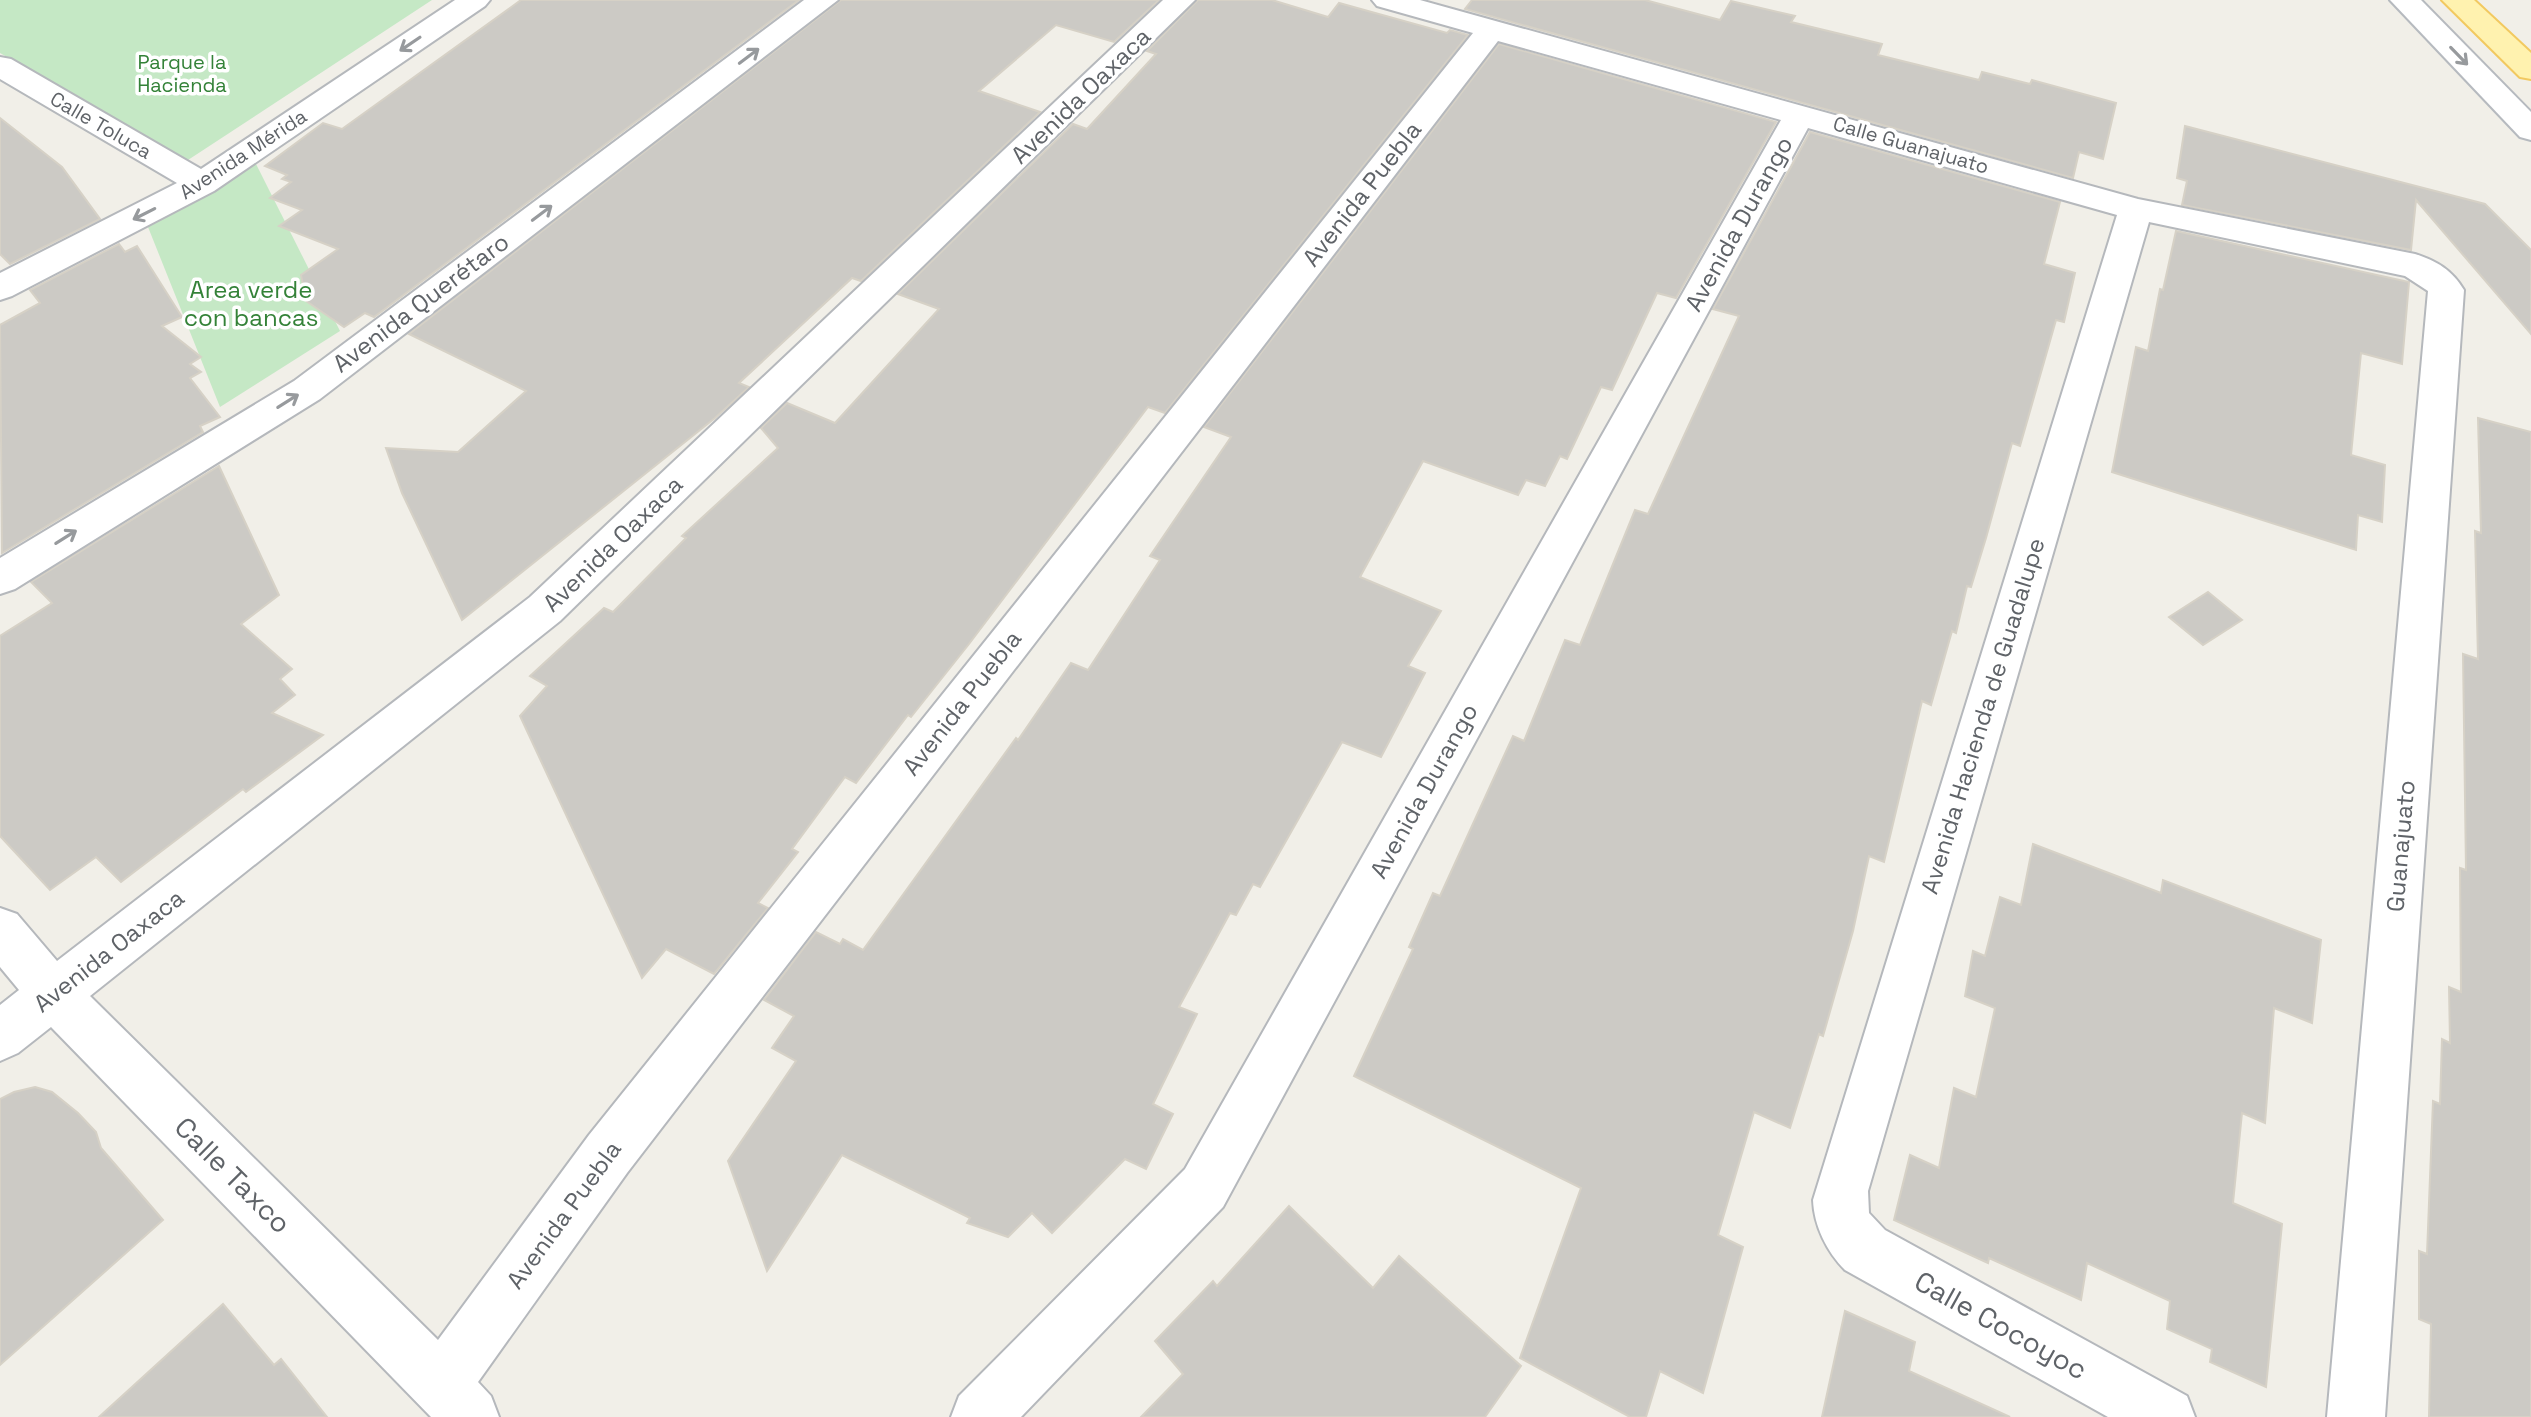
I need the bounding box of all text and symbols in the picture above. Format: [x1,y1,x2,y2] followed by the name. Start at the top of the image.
[1004,21,1157,170] street label: Avenida Oaxaca
[399,36,422,52] one-way arrow
[2449,46,2468,65] one-way arrow
[738,47,759,64] one-way arrow
[137,49,227,98] park label: Parque la Hacienda
[45,85,157,165] street label: Calle Toluca
[174,103,312,205] street label: Avenida Mérida
[1830,110,1992,180] street label: Calle Guanajuato
[1295,115,1428,273] street label: Avenida Puebla
[1678,131,1799,317] street label: Avenida Durango
[530,204,552,221] one-way arrow
[133,206,157,222] one-way arrow
[326,226,515,379] street label: Avenida Querétaro
[184,274,318,333] park label: Area verde con bancas
[276,393,299,409] one-way arrow
[536,469,689,618] street label: Avenida Oaxaca
[55,529,77,545] one-way arrow
[1914,534,2052,898] street label: Avenida Hacienda de Guadalupe
[895,624,1028,782] street label: Avenida Puebla
[1363,698,1484,884] street label: Avenida Durango
[2379,779,2422,913] street label: Guanajuato
[27,882,190,1019] street label: Avenida Oaxaca
[167,1109,299,1241] street label: Calle Taxco
[499,1134,628,1295] street label: Avenida Puebla
[1908,1263,2094,1387] street label: Calle Cocoyoc

